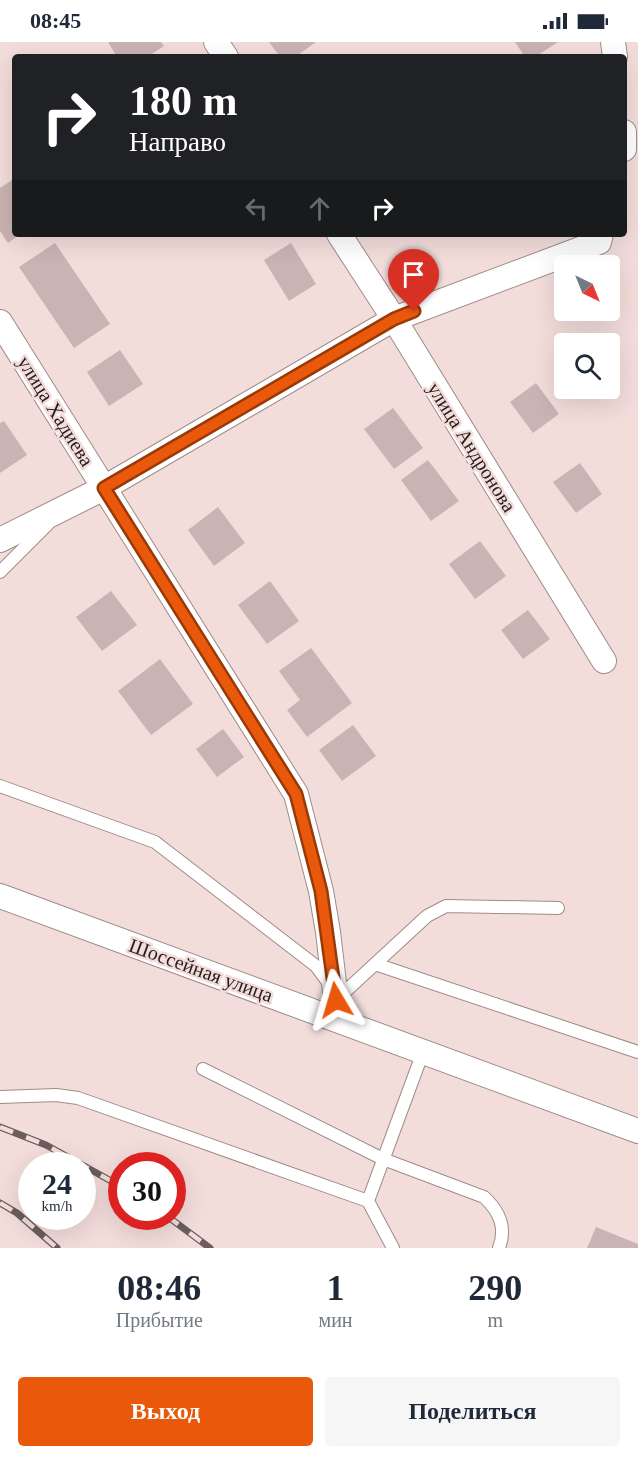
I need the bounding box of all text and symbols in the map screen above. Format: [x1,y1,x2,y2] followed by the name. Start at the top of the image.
[30,8,81,33] text: 08:45
[30,78,108,156] icon: right
[129,78,238,124] text: 180 m
[129,127,226,157] text: Направо
[240,192,273,225] icon: left
[303,192,336,225] icon: ahead
[366,192,399,225] icon: right
[388,249,439,311] pin
[554,255,620,321] north arrow
[554,255,620,399] map controls
[397,258,430,291] icon: arrive
[554,333,620,399] button: search
[13,352,99,471] street label: улица Хадиева
[422,378,521,516] street label: улица Андронова
[126,934,276,1007] street label: Шоссейная улица
[304,968,368,1032] position arrow
[108,1152,186,1230] speed limit sign: 30
[42,1167,72,1200] text: 24
[42,1198,72,1214] text: km/h
[117,1268,201,1308] text: 08:46
[327,1268,345,1308] text: 1
[468,1268,522,1308] text: 290
[116,1309,203,1331] text: Прибытие
[319,1309,353,1331] text: мин
[487,1309,503,1331] text: m
[18,1377,313,1446] button: Выход
[325,1377,620,1446] button: Поделиться

